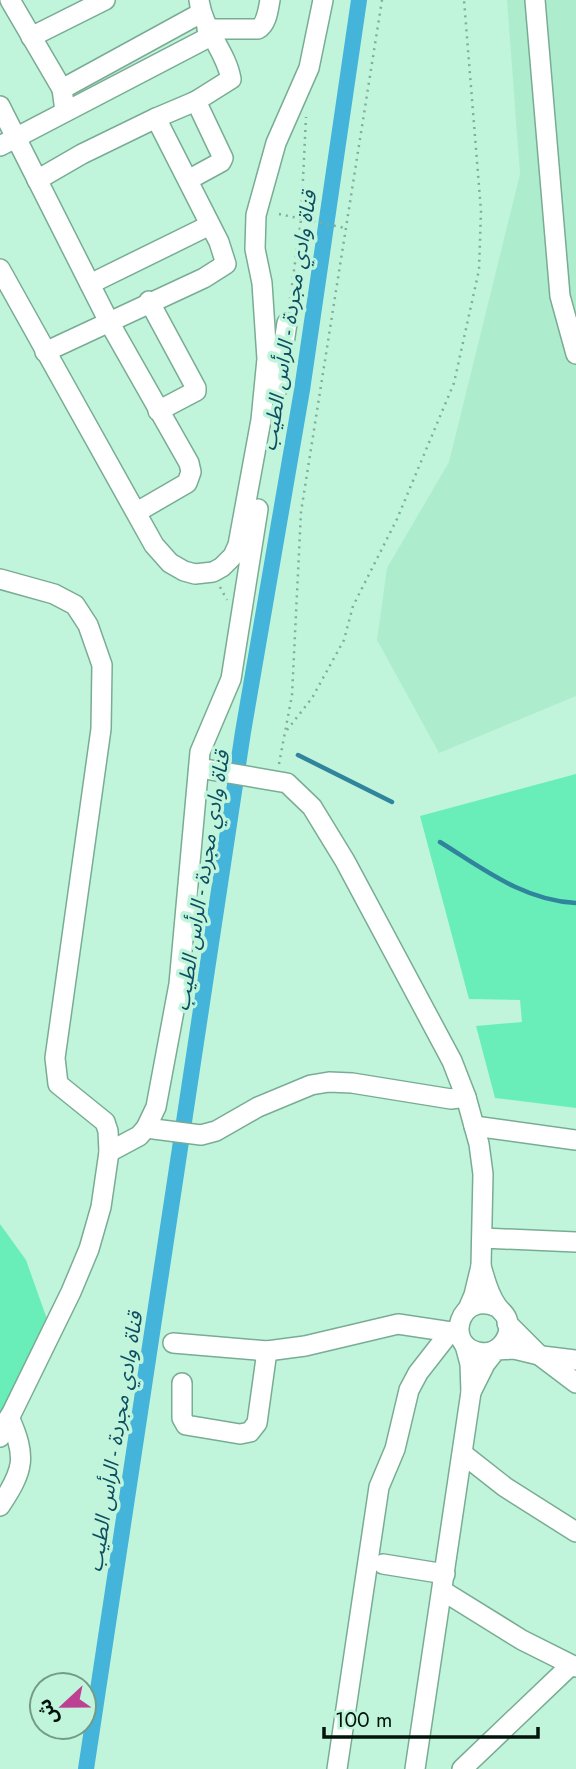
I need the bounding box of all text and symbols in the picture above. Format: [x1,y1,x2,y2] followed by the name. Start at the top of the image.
[254,187,325,453] water label: قناة وادي مجردة - الرأس الطيب
[167,747,238,1013] water label: قناة وادي مجردة - الرأس الطيب
[80,1308,151,1574] water label: قناة وادي مجردة - الرأس الطيب
[28,1671,98,1741] north arrow
[30,1695,65,1729] text: ش
[324,1696,538,1740] scale bar
[335,1705,392,1735] text: 100 m

